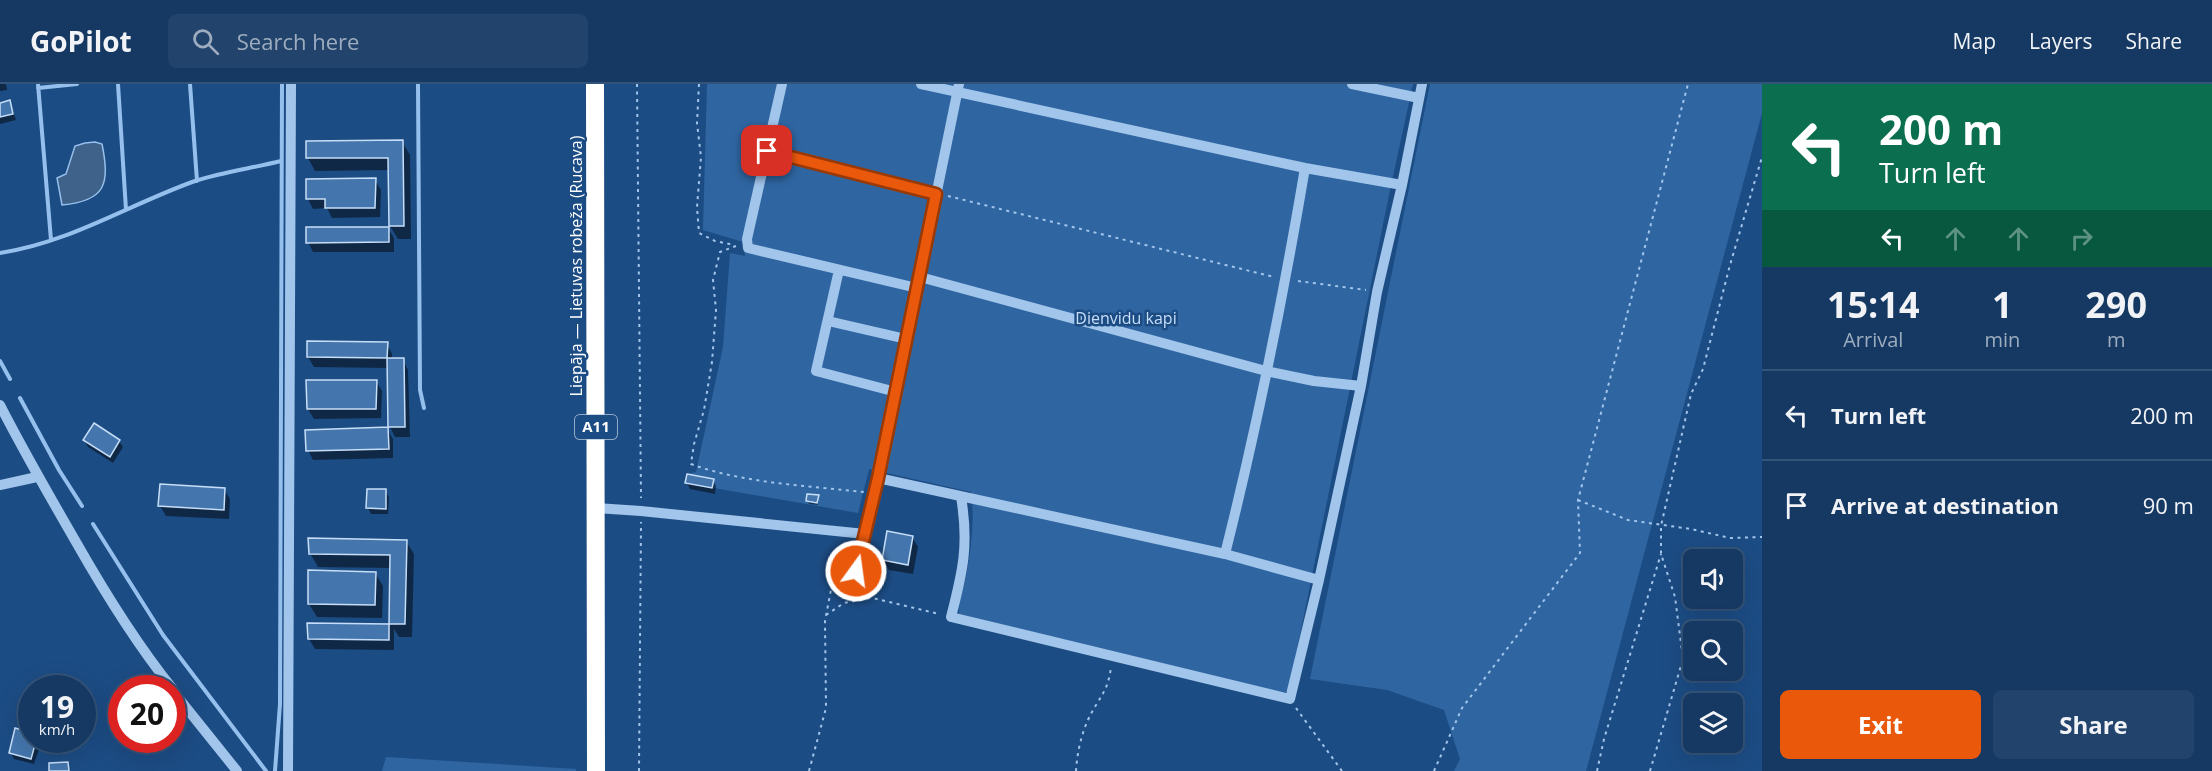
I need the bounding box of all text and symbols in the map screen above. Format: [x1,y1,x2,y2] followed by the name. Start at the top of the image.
[168,14,588,68] search box
[30,22,132,60] text: GoPilot
[189,25,222,58] icon: search
[237,26,359,56] text: Search here
[1953,27,1996,55] text: Map
[2029,27,2093,55] text: Layers
[2126,27,2182,55] text: Share
[1879,100,2003,157] text: 200 m
[1780,108,1858,186] icon: left
[741,125,792,176] pin
[750,134,783,167] icon: arrive
[565,135,587,396] street label: Liepāja — Lietuvas robeža (Rucava)
[1879,154,1986,191] text: Turn left
[1876,222,1909,255] icon: left
[1939,222,1972,255] icon: ahead
[2002,222,2035,255] icon: ahead
[2065,222,2098,255] icon: right
[1827,280,1920,329] text: 15:14
[1992,280,2013,329] text: 1
[2085,280,2147,329] text: 290
[1075,307,1177,329] park label: Dienvidu kapi
[1843,326,1903,353] text: Arrival
[1984,326,2020,353] text: min
[2107,326,2125,353] text: m
[1780,399,1813,432] icon: left
[1831,400,1926,430] text: Turn left
[2130,400,2194,430] text: 200 m
[575,415,617,439] road number: A11
[1780,489,1813,522] icon: arrive
[1831,490,2059,520] text: Arrive at destination
[2143,490,2194,520] text: 90 m
[824,539,888,603] position arrow
[1683,549,1743,753] map controls
[1683,549,1743,609] button: sound
[1683,621,1743,681] button: search
[108,675,186,753] speed limit sign: 20
[40,686,74,727] text: 19
[1780,690,1981,759] button: Exit
[1993,690,2194,759] button: Share
[1683,693,1743,753] button: layers
[39,719,75,739] text: km/h

